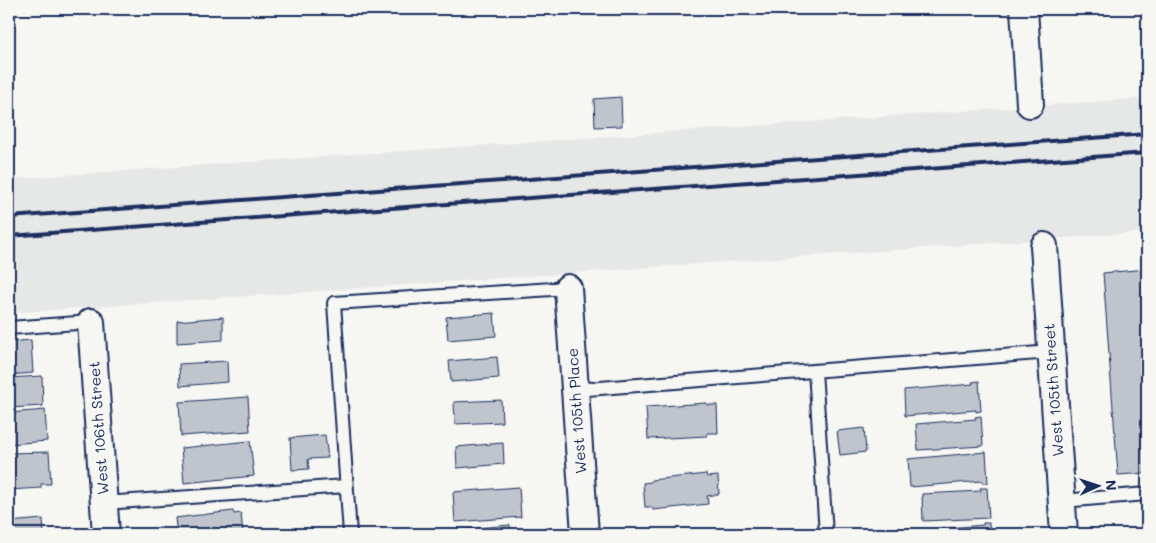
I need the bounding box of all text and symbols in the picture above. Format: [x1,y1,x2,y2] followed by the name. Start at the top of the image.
[1038,323,1068,457] street label: West 105th Street
[562,347,590,475] street label: West 105th Place
[83,361,113,495] street label: West 106th Street
[1074,460,1124,510] north arrow
[1102,479,1121,491] text: N

